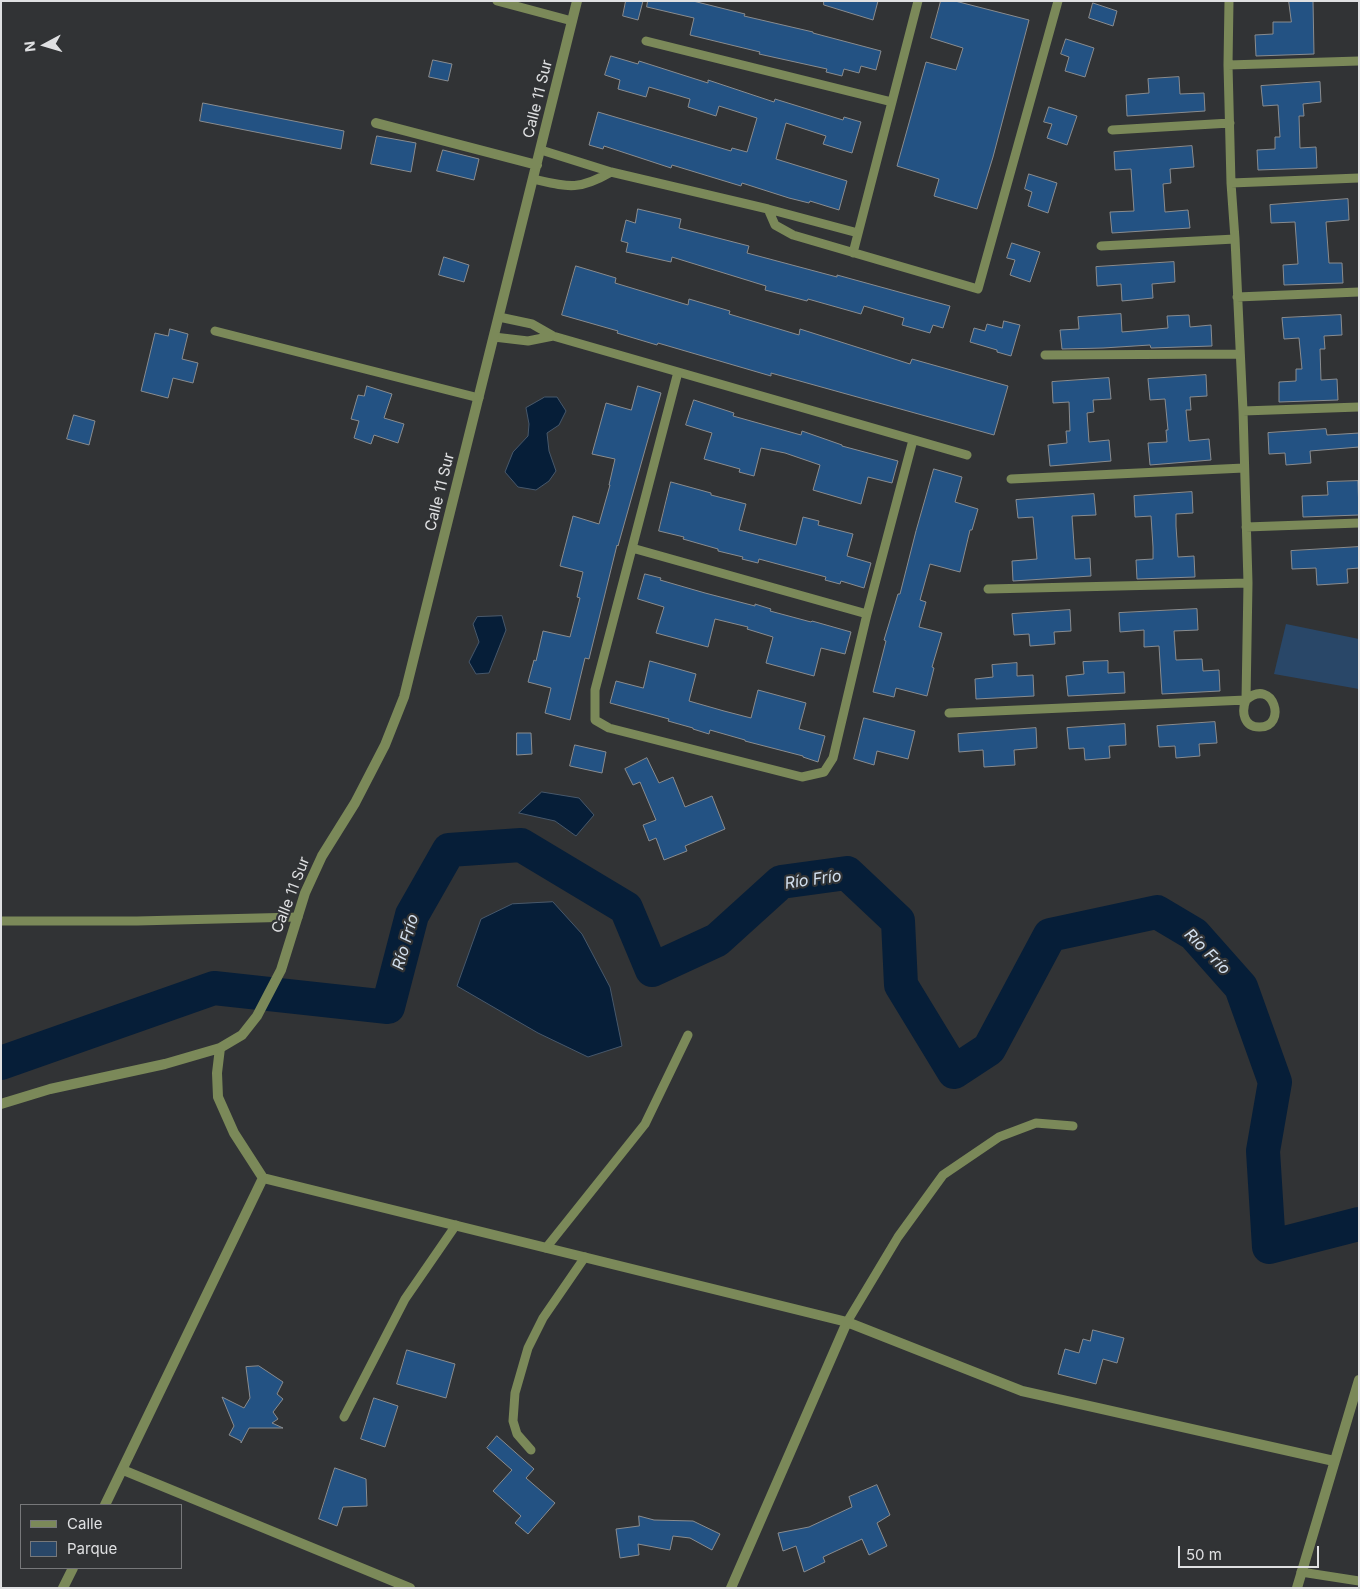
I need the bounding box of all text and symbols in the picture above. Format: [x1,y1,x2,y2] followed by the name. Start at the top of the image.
[20,20,70,70] north arrow
[21,40,39,53] text: N
[520,58,556,140] street label: Calle 11 Sur
[422,451,458,533] street label: Calle 11 Sur
[268,854,314,936] street label: Calle 11 Sur
[783,867,843,893] water label: Río Frío
[389,912,423,972] water label: Río Frío
[1180,925,1234,979] water label: Río Frío
[20,1504,182,1569] legend
[67,1514,102,1533] text: Calle
[1180,1536,1321,1568] scale bar
[67,1539,117,1558] text: Parque
[1186,1545,1222,1564] text: 50 m

